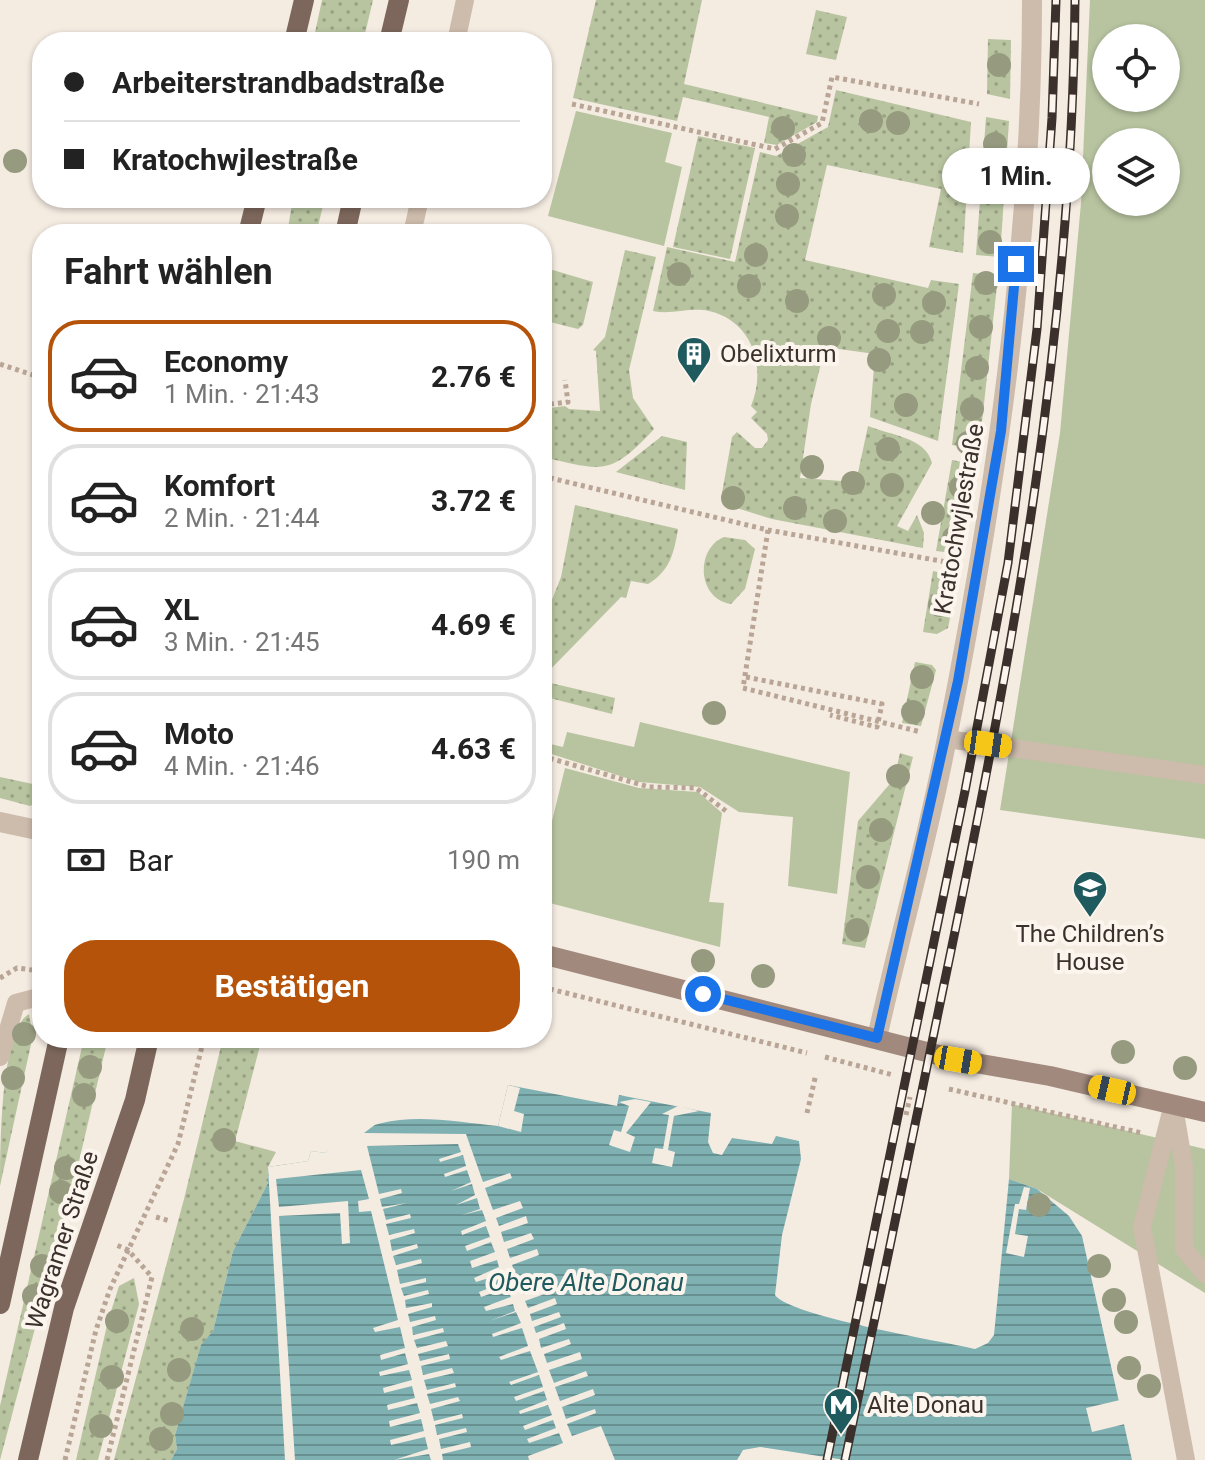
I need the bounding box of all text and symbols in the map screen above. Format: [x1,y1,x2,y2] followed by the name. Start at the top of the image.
[1092,24,1180,216] map controls
[1092,24,1180,112] button: locate
[112,65,444,100] text: Arbeiterstrandbadstraße
[1092,128,1180,216] button: layers
[112,142,358,177] text: Kratochwjlestraße
[942,148,1090,204] callout: 1 Min.
[979,161,1053,191] text: 1 Min.
[998,246,1034,282] route end
[64,251,273,293] text: Fahrt wählen
[675,335,713,385] building icon: Obelixturm
[68,340,140,412] icon: car
[720,340,837,368] place label: Obelixturm
[164,344,288,379] text: Economy
[431,359,516,394] text: 2.76 €
[164,379,320,409] text: 1 Min. · 21:43
[928,421,990,617] street label: Kratochwjlestraße
[68,464,140,536] icon: car
[164,468,275,503] text: Komfort
[431,483,516,518] text: 3.72 €
[164,503,320,533] text: 2 Min. · 21:44
[68,588,140,660] icon: car
[164,592,199,627] text: XL
[431,607,516,642] text: 4.69 €
[164,627,320,657] text: 3 Min. · 21:45
[68,712,140,784] icon: car
[164,716,234,751] text: Moto
[963,729,1013,759] car
[431,731,516,766] text: 4.63 €
[164,751,320,781] text: 4 Min. · 21:46
[64,838,108,882] icon: cash
[128,843,173,878] text: Bar
[447,845,520,875] text: 190 m
[1071,869,1109,919] school or university icon: The Children’s House
[1015,920,1165,976] place label: The Children’s House
[64,940,520,1032] button: Bestätigen
[685,976,721,1012] route start
[932,1044,984,1076] car
[1086,1073,1138,1107] car
[20,1147,104,1333] street label: Wagramer Straße
[488,1267,684,1297] water label: Obere Alte Donau
[822,1386,860,1436] metro station icon: Alte Donau
[867,1391,984,1419] place label: Alte Donau

